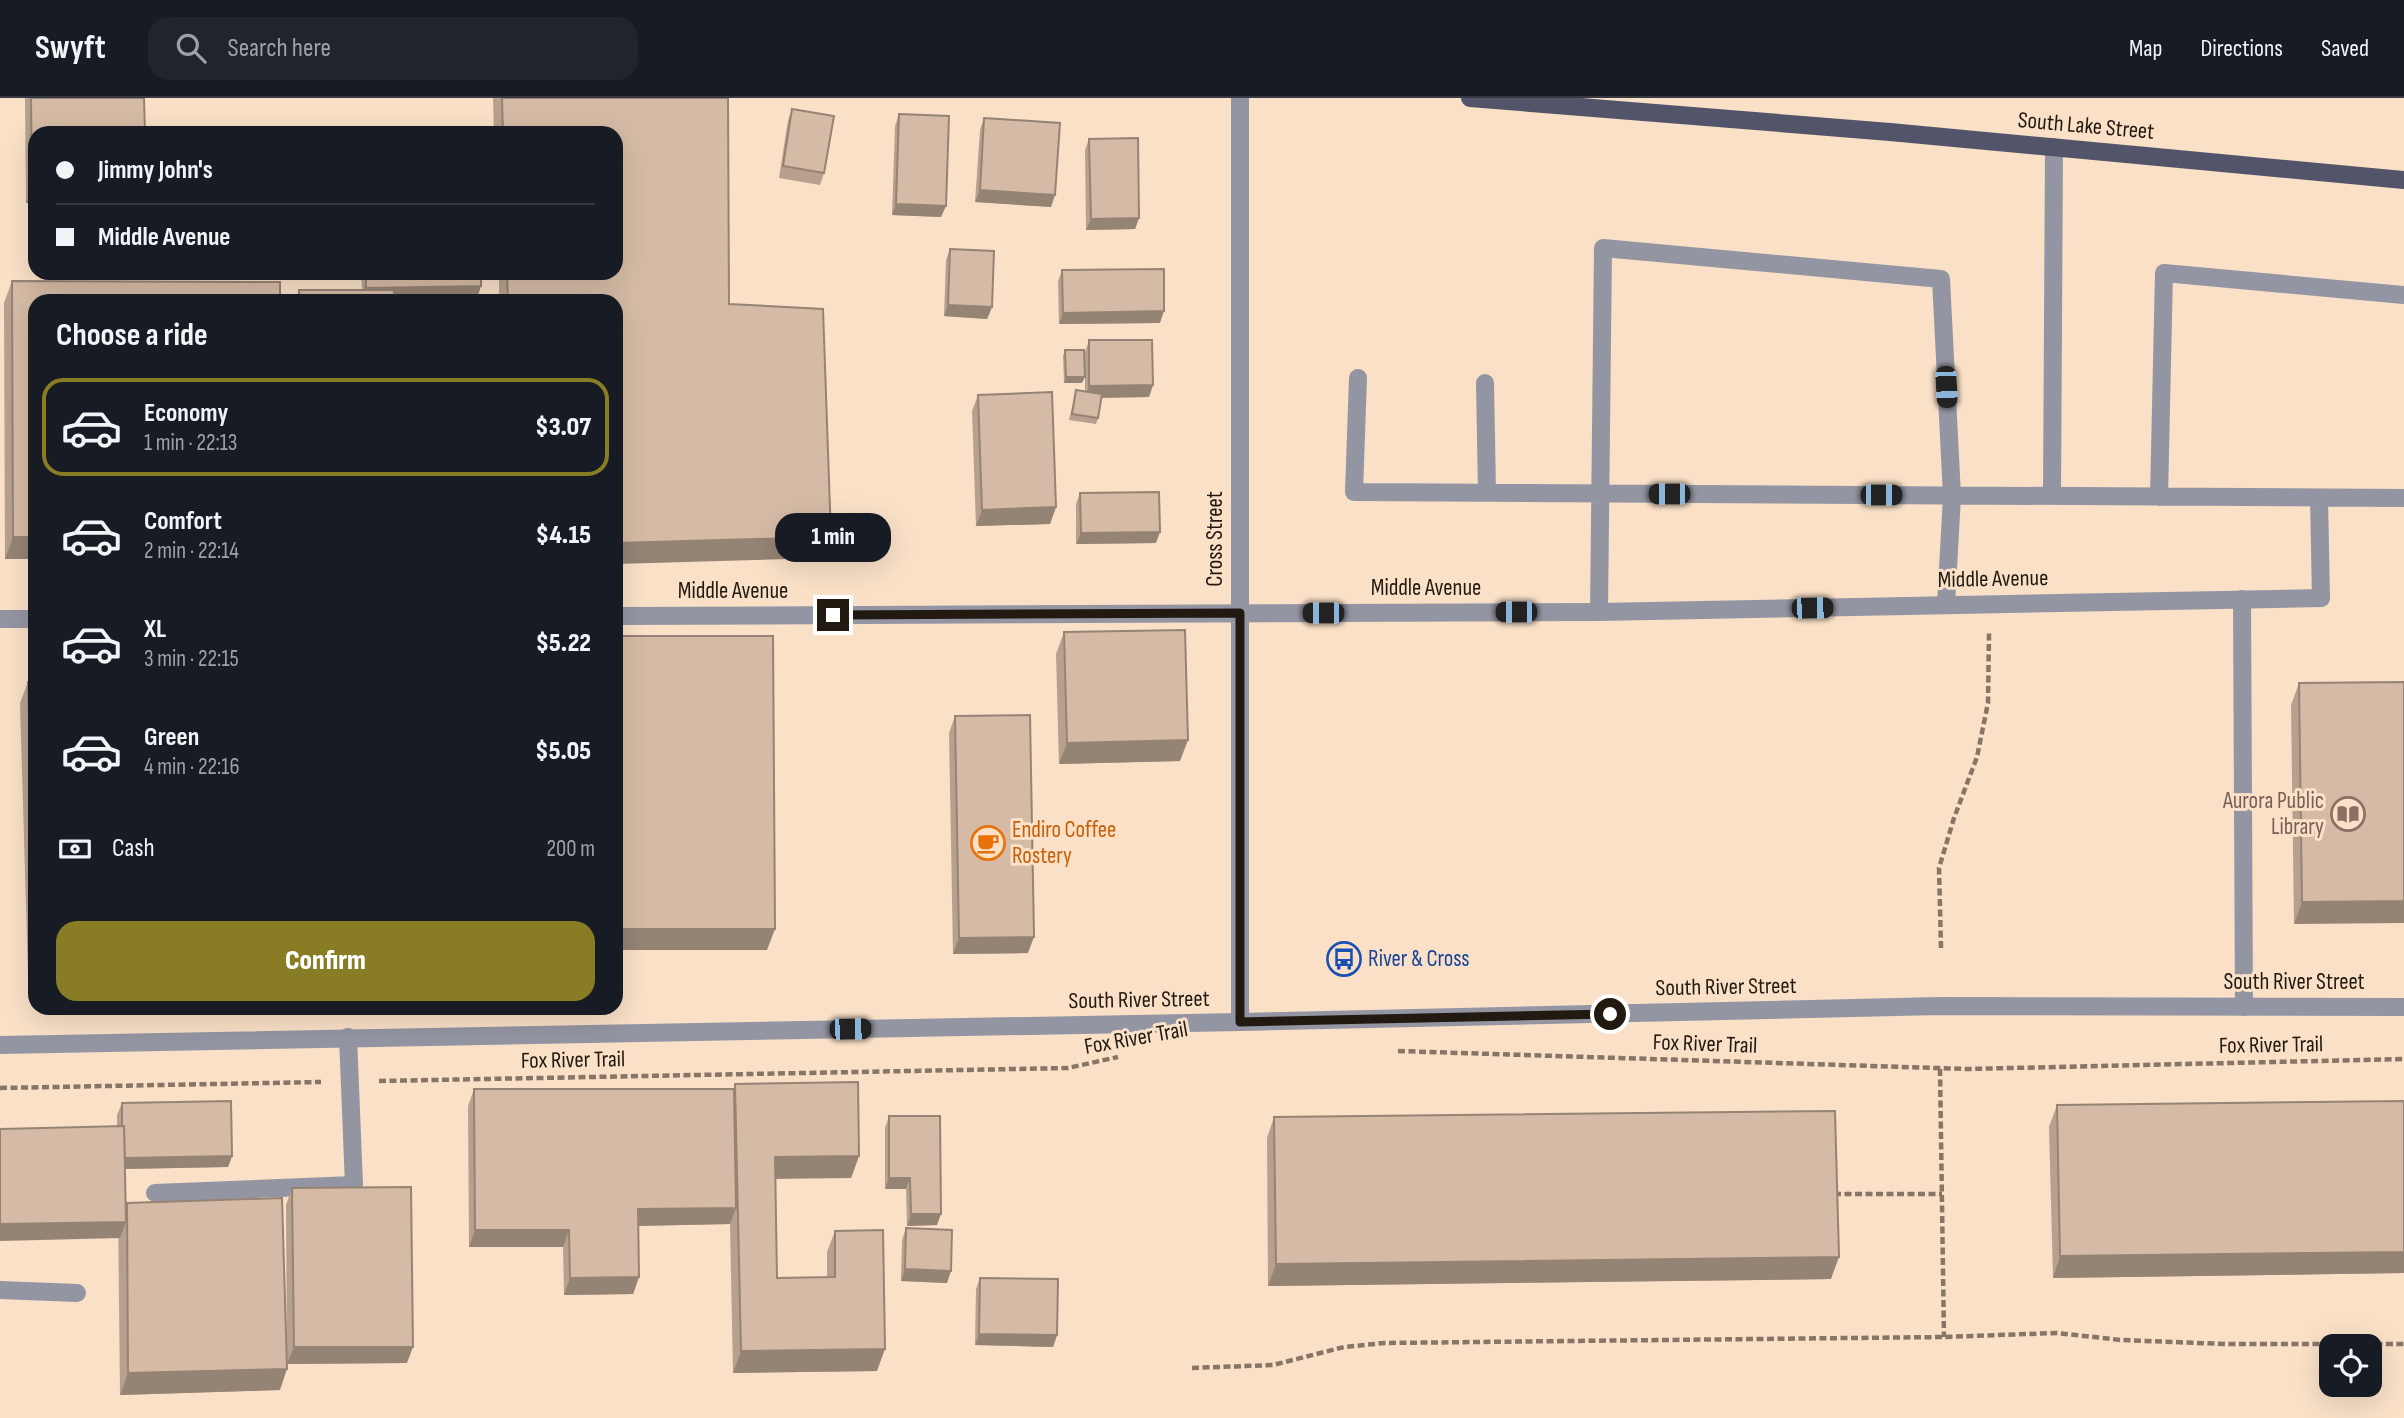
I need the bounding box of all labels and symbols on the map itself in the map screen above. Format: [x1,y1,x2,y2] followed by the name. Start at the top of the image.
[2017,106,2155,146] street label: South Lake Street
[1935,365,1958,409] car
[1649,484,1691,505] car
[1861,485,1903,506] car
[1201,491,1229,587] street label: Cross Street
[775,514,891,562] callout: 1 min
[1937,564,2049,594] street label: Middle Avenue
[1371,574,1481,602] street label: Middle Avenue
[678,577,788,605] street label: Middle Avenue
[1791,597,1834,619] car
[817,599,849,631] route end
[1496,602,1538,623] car
[1303,603,1345,624] car
[2222,787,2324,841] place label: Aurora Public Library
[2329,795,2367,833] library icon: Aurora Public Library
[1012,816,1116,870] place label: Endiro Coffee Rostery
[969,824,1007,862] cafe icon: Endiro Coffee Rostery
[1325,940,1363,978] bus stop icon: River & Cross
[1368,945,1470,973] place label: River & Cross
[2223,968,2365,996] street label: South River Street
[1655,972,1797,1002] street label: South River Street
[1068,985,1210,1015] street label: South River Street
[1594,998,1626,1030] route start
[1082,1015,1190,1061] street label: Fox River Trail
[829,1018,872,1040] car
[1652,1028,1758,1060] street label: Fox River Trail
[2219,1030,2323,1060] street label: Fox River Trail
[521,1045,625,1075] street label: Fox River Trail

